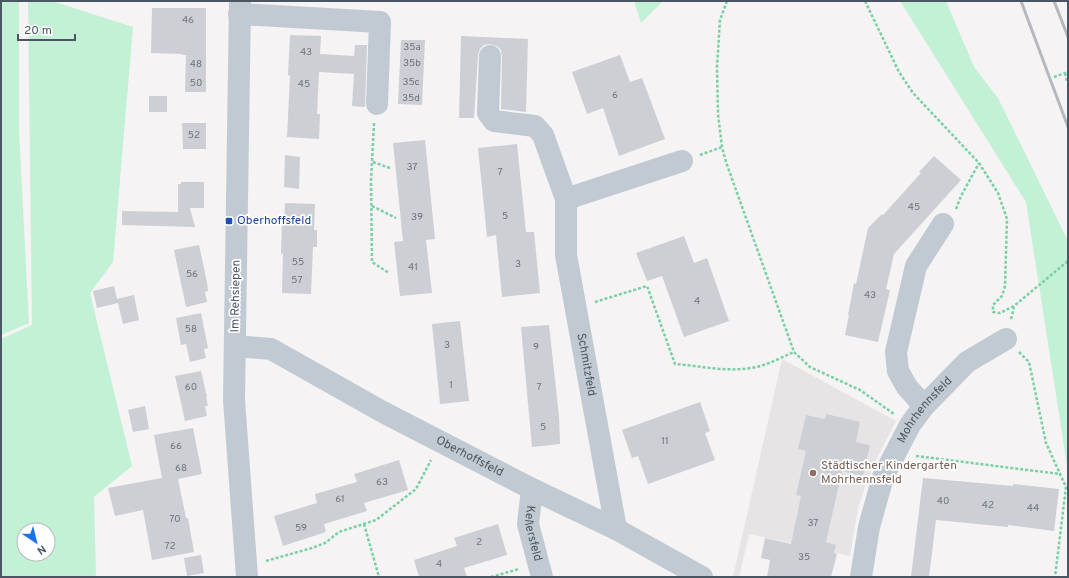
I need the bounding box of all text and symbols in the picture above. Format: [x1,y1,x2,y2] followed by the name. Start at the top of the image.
[182,14,194,27] house number: 46
[18,16,75,42] scale bar
[24,23,52,39] text: 20 m
[403,41,421,54] house number: 35a
[300,46,312,59] house number: 43
[403,57,421,70] house number: 35b
[190,58,202,71] house number: 48
[402,76,420,89] house number: 35c
[190,77,202,90] house number: 50
[298,78,310,91] house number: 45
[612,89,618,102] house number: 6
[402,92,420,105] house number: 35d
[188,129,200,142] house number: 52
[406,161,418,174] house number: 37
[497,166,503,179] house number: 7
[908,201,920,214] house number: 45
[502,210,508,223] house number: 5
[411,211,423,224] house number: 39
[237,213,311,229] place label: Oberhoffsfeld
[224,216,234,226] marker: Oberhoffsfeld
[292,256,304,269] house number: 55
[515,258,521,271] house number: 3
[227,259,245,333] street label: Im Rehsiepen
[408,261,418,274] house number: 41
[186,268,198,281] house number: 56
[291,274,303,287] house number: 57
[864,289,876,302] house number: 43
[694,295,700,308] house number: 4
[185,323,197,336] house number: 58
[572,332,600,398] street label: Schmitzfeld
[444,339,450,352] house number: 3
[533,341,539,354] house number: 9
[894,374,956,446] street label: Mohrhennsfeld
[449,379,453,392] house number: 1
[185,381,197,394] house number: 60
[536,381,542,394] house number: 7
[540,421,546,434] house number: 5
[433,433,506,481] street label: Oberhoffsfeld
[661,435,669,448] house number: 11
[170,440,182,453] house number: 66
[821,458,957,488] place label: Städtischer Kindergarten Mohrhennsfeld
[175,462,187,475] house number: 68
[808,468,818,478] marker: Städtischer Kindergarten Mohrhennsfeld
[376,476,388,489] house number: 63
[335,493,345,506] house number: 61
[937,495,949,508] house number: 40
[982,499,994,512] house number: 42
[1027,502,1039,515] house number: 44
[520,504,546,563] street label: Kellersfeld
[169,513,181,526] house number: 70
[807,517,819,530] house number: 37
[16,522,56,562] north arrow
[295,522,307,535] house number: 59
[476,536,482,549] house number: 2
[164,540,176,553] house number: 72
[34,541,48,557] text: N
[798,551,810,564] house number: 35
[436,558,442,571] house number: 4

